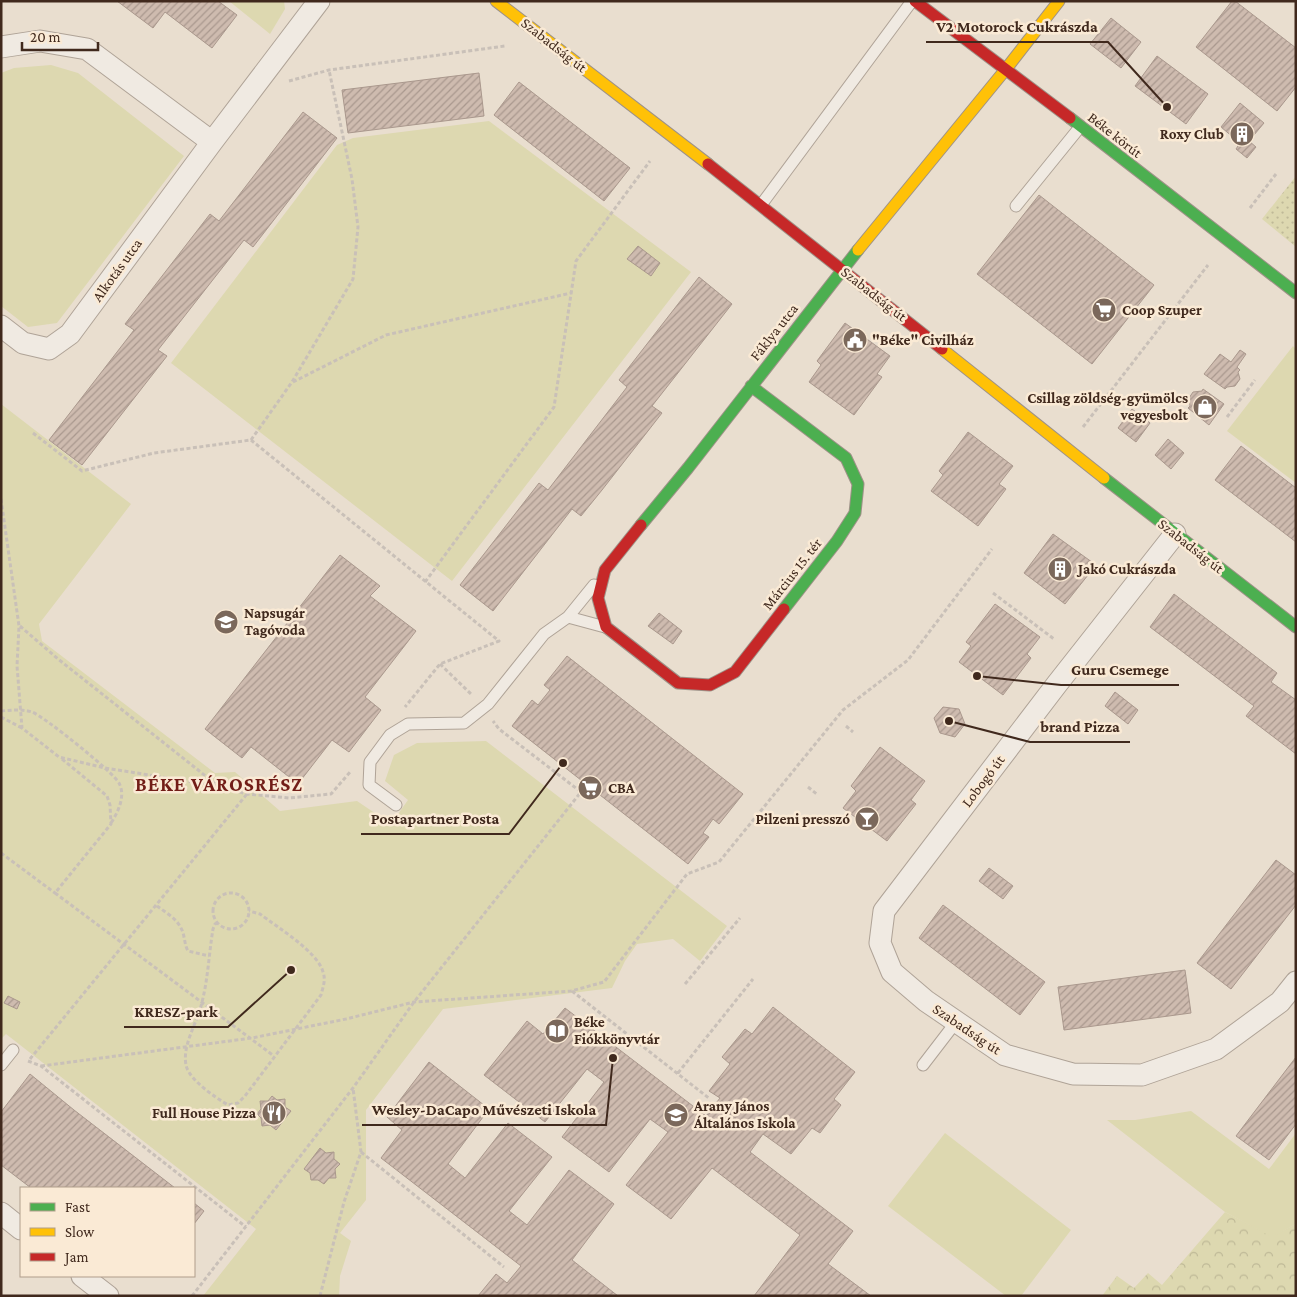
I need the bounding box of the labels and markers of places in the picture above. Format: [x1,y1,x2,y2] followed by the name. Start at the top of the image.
[926,11,1108,42] callout: V2 Motorock Cukrászda
[1229,121,1255,147] building icon: Roxy Club
[1160,126,1224,142] place label: Roxy Club
[1091,297,1117,323] supermarket icon: Coop Szuper
[1122,302,1202,318] place label: Coop Szuper
[842,327,868,353] public building icon: "Béke" Civilház
[872,332,974,348] place label: "Béke" Civilház
[1027,390,1189,423] place label: Csillag zöldség-gyümölcs vegyesbolt
[1192,394,1218,420] shop icon: Csillag zöldség-gyümölcs vegyesbolt
[1047,556,1073,582] building icon: Jakó Cukrászda
[1076,561,1177,577] place label: Jakó Cukrászda
[244,605,306,638] place label: Napsugár Tagóvoda
[213,609,239,635] school or university icon: Napsugár Tagóvoda
[1061,654,1179,685] callout: Guru Csemege
[1030,711,1130,742] callout: brand Pizza
[577,775,603,801] supermarket icon: CBA
[608,780,636,796] place label: CBA
[361,803,509,834] callout: Postapartner Posta
[854,806,880,832] bar icon: Pilzeni presszó
[756,811,850,827] place label: Pilzeni presszó
[124,996,228,1027] callout: KRESZ-park
[574,1014,660,1047] place label: Béke Fiókkönyvtár
[544,1018,570,1044] library icon: Béke Fiókkönyvtár
[362,1094,606,1125] callout: Wesley-DaCapo Művészeti Iskola
[693,1098,796,1131] place label: Arany János Általános Iskola
[261,1100,287,1126] restaurant icon: Full House Pizza
[663,1102,689,1128] school or university icon: Arany János Általános Iskola
[152,1105,257,1121] place label: Full House Pizza

